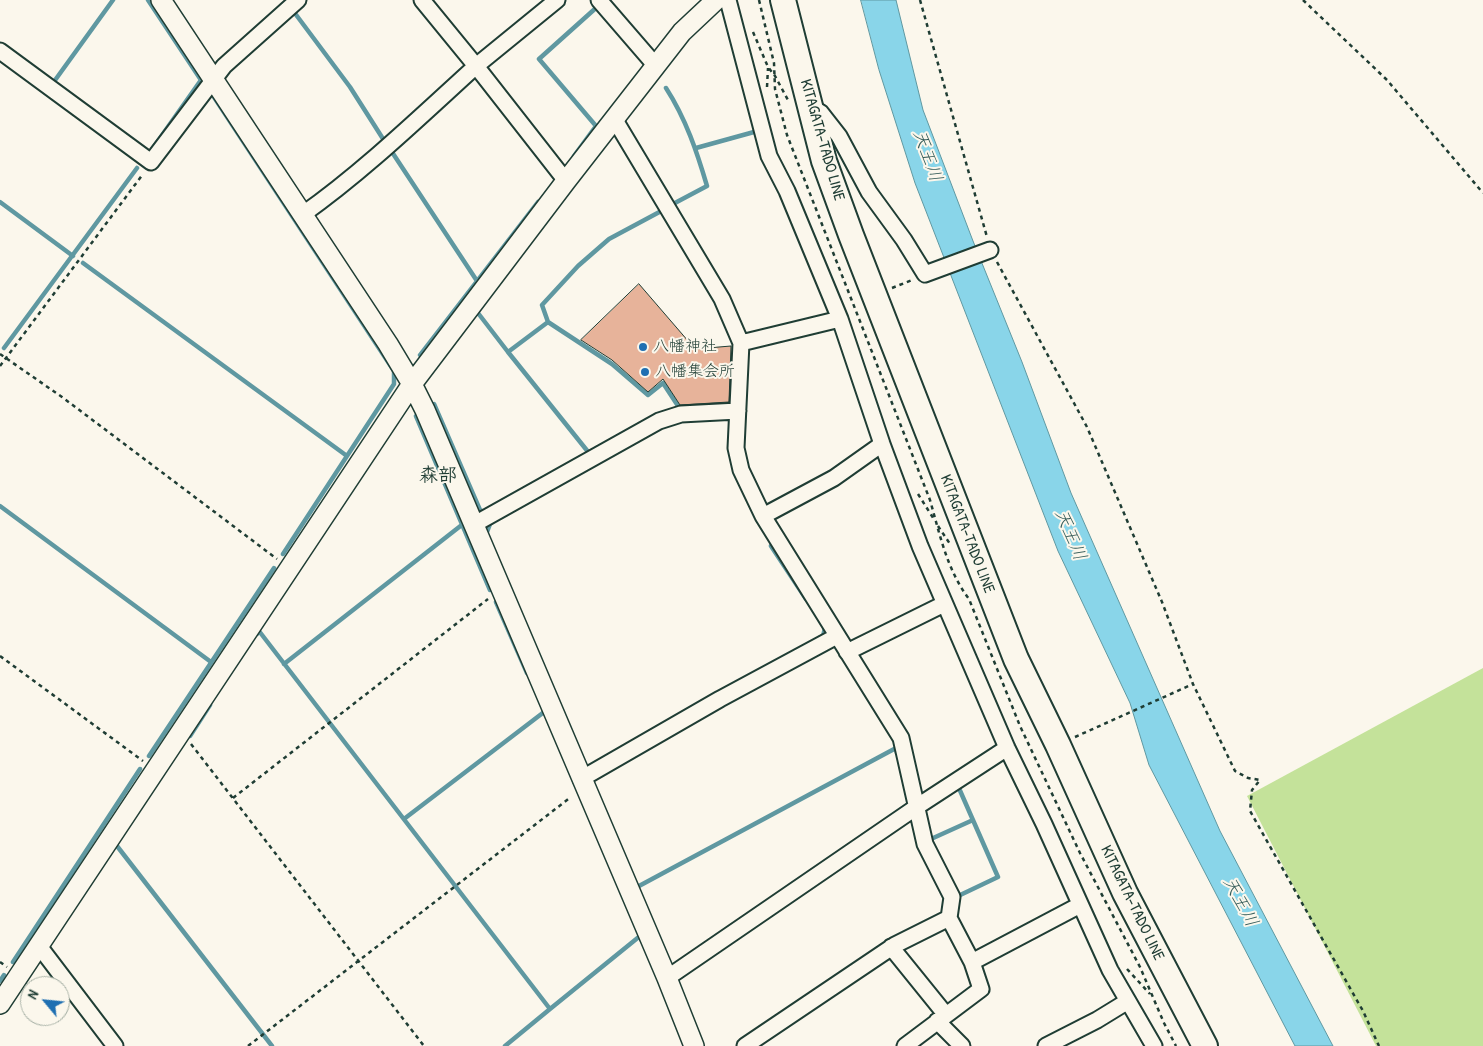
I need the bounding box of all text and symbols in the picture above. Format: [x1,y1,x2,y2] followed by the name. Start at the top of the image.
[795,77,849,203] street label: KITAGATA-TADO LINE
[908,127,946,185] water label: 天王川
[653,337,717,357] place label: 八幡神社
[637,341,649,353] marker: 八幡神社
[655,362,735,382] place label: 八幡集会所
[639,366,651,378] marker: 八幡集会所
[419,465,457,487] district label: 森部
[936,472,998,596] street label: KITAGATA-TADO LINE
[1050,506,1090,564] water label: 天王川
[1096,842,1168,964] street label: KITAGATA-TADO LINE
[1218,873,1262,931] water label: 天王川
[20,976,70,1026] north arrow
[22,986,42,1002] text: N

